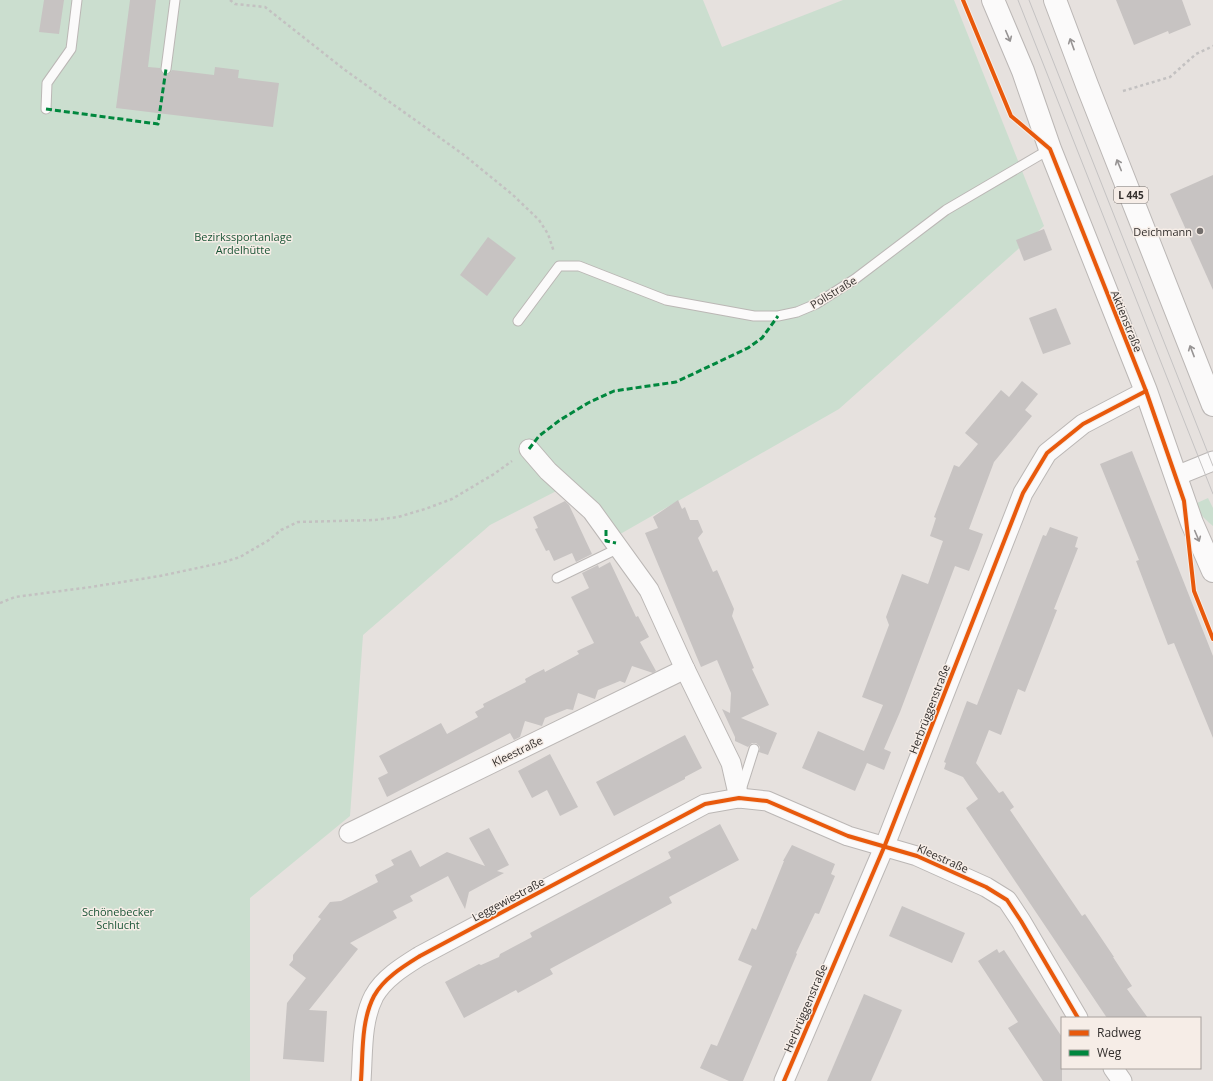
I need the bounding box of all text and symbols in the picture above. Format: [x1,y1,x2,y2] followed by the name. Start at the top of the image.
[1005,30,1012,42] one-way arrow
[1067,38,1075,50] one-way arrow
[1114,159,1122,171] one-way arrow
[1114,187,1148,203] road number: L 445
[1133,224,1192,239] place label: Deichmann
[1195,226,1205,236] marker: Deichmann
[194,229,292,257] park label: Bezirkssportanlage Ardelhütte
[807,272,859,312] street label: Pollstraße
[1108,288,1146,354] street label: Aktienstraße
[1187,346,1195,358] one-way arrow
[1194,530,1201,542] one-way arrow
[905,662,953,756] street label: Herbrüggenstraße
[489,732,545,770] street label: Kleestraße
[915,840,971,876] street label: Kleestraße
[469,874,547,924] street label: Leggewiestraße
[82,904,155,932] park label: Schönebecker Schlucht
[780,962,830,1054] street label: Herbrüggenstraße
[1061,1017,1201,1069] legend
[1097,1024,1141,1041] text: Radweg
[1097,1044,1122,1061] text: Weg

